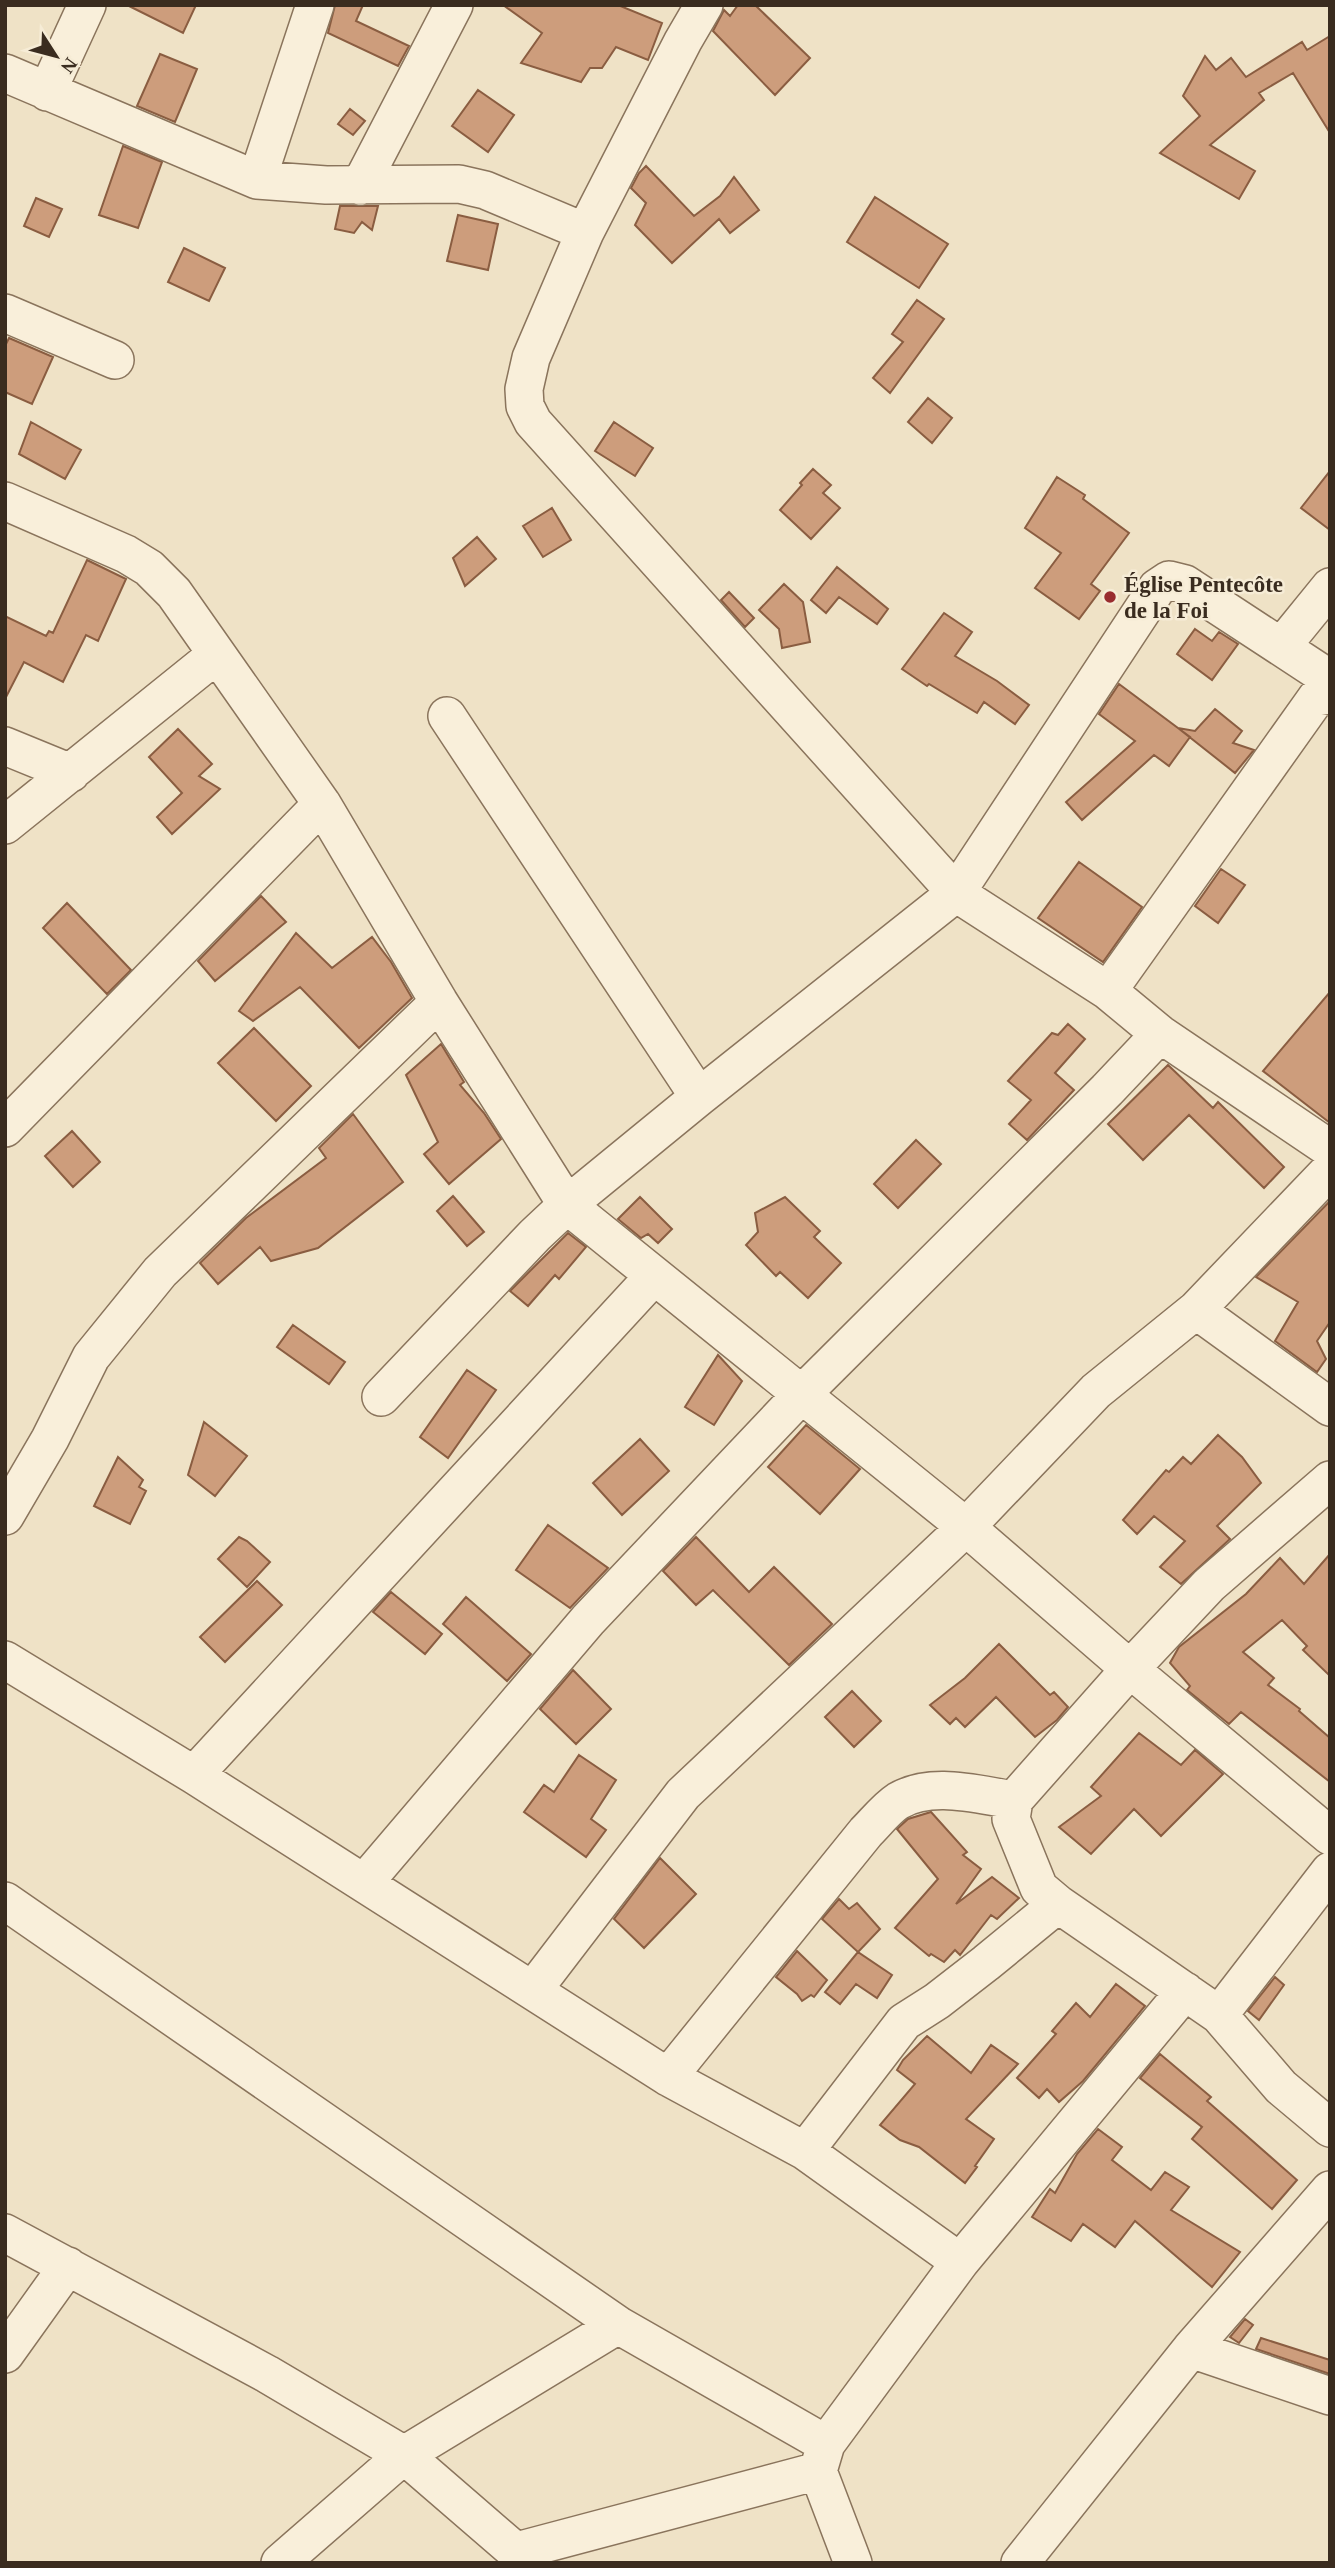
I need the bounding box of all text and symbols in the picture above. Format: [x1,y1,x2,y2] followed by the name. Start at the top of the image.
[21,21,91,91] north arrow
[57,54,82,78] text: N
[1124,572,1283,623] place label: Église Pentecôte de la Foi
[1102,589,1118,605] marker: Église Pentecôte de la Foi

